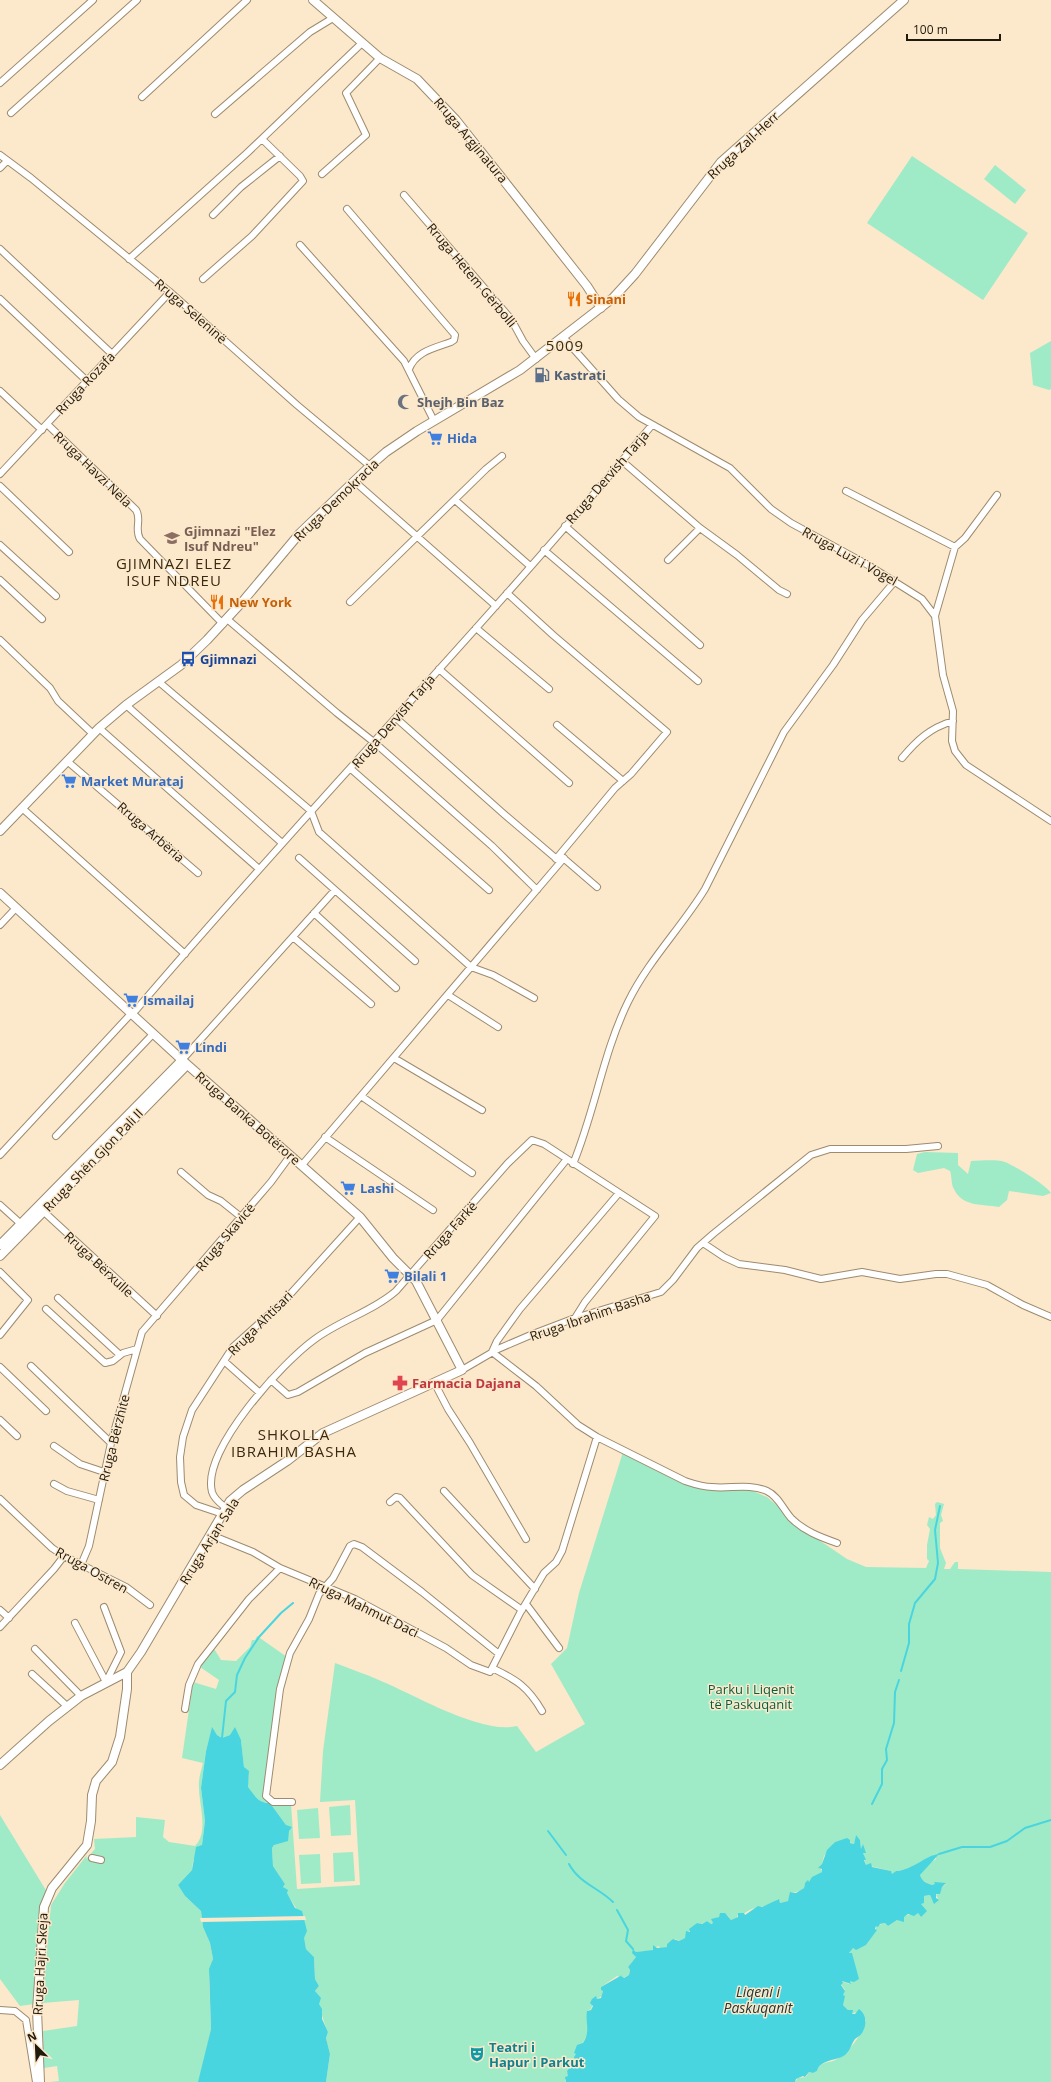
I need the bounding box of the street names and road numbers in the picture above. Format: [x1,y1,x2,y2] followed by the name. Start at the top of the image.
[430,93,512,187] street label: Rruga Argjinatura
[703,107,783,183] street label: Rruga Zall-Herr
[423,219,521,331] street label: Rruga Hetem Gërbolli
[151,275,231,347] street label: Rruga Seleninë
[51,348,119,418] street label: Rruga Rozafa
[561,426,653,528] street label: Rruga Dervish Tarja
[50,427,136,511] street label: Rruga Havzi Nela
[290,455,382,545] street label: Rruga Demokracia
[799,522,901,590] street label: Rruga Luzi i Vogel
[347,670,439,772] street label: Rruga Dervish Tarja
[114,798,188,866] street label: Rruga Arbëria
[192,1067,304,1169] street label: Rruga Banka Botërore
[39,1105,147,1215] street label: Rruga Shën Gjon Pali II
[419,1197,481,1263] street label: Rruga Farkë
[191,1199,259,1275] street label: Rruga Skavicë
[60,1227,138,1301] street label: Rruga Bërxulle
[224,1287,296,1359] street label: Rruga Ahtisari
[527,1287,653,1345] street label: Rruga Ibrahim Basha
[94,1393,134,1483] street label: Rruga Bërzhite
[175,1494,243,1588] street label: Rruga Arjan Sala
[52,1543,132,1597] street label: Rruga Ostren
[306,1573,422,1641] street label: Rruga Mahmut Daci
[28,1912,52,2016] street label: Rruga Hajri Skeja

